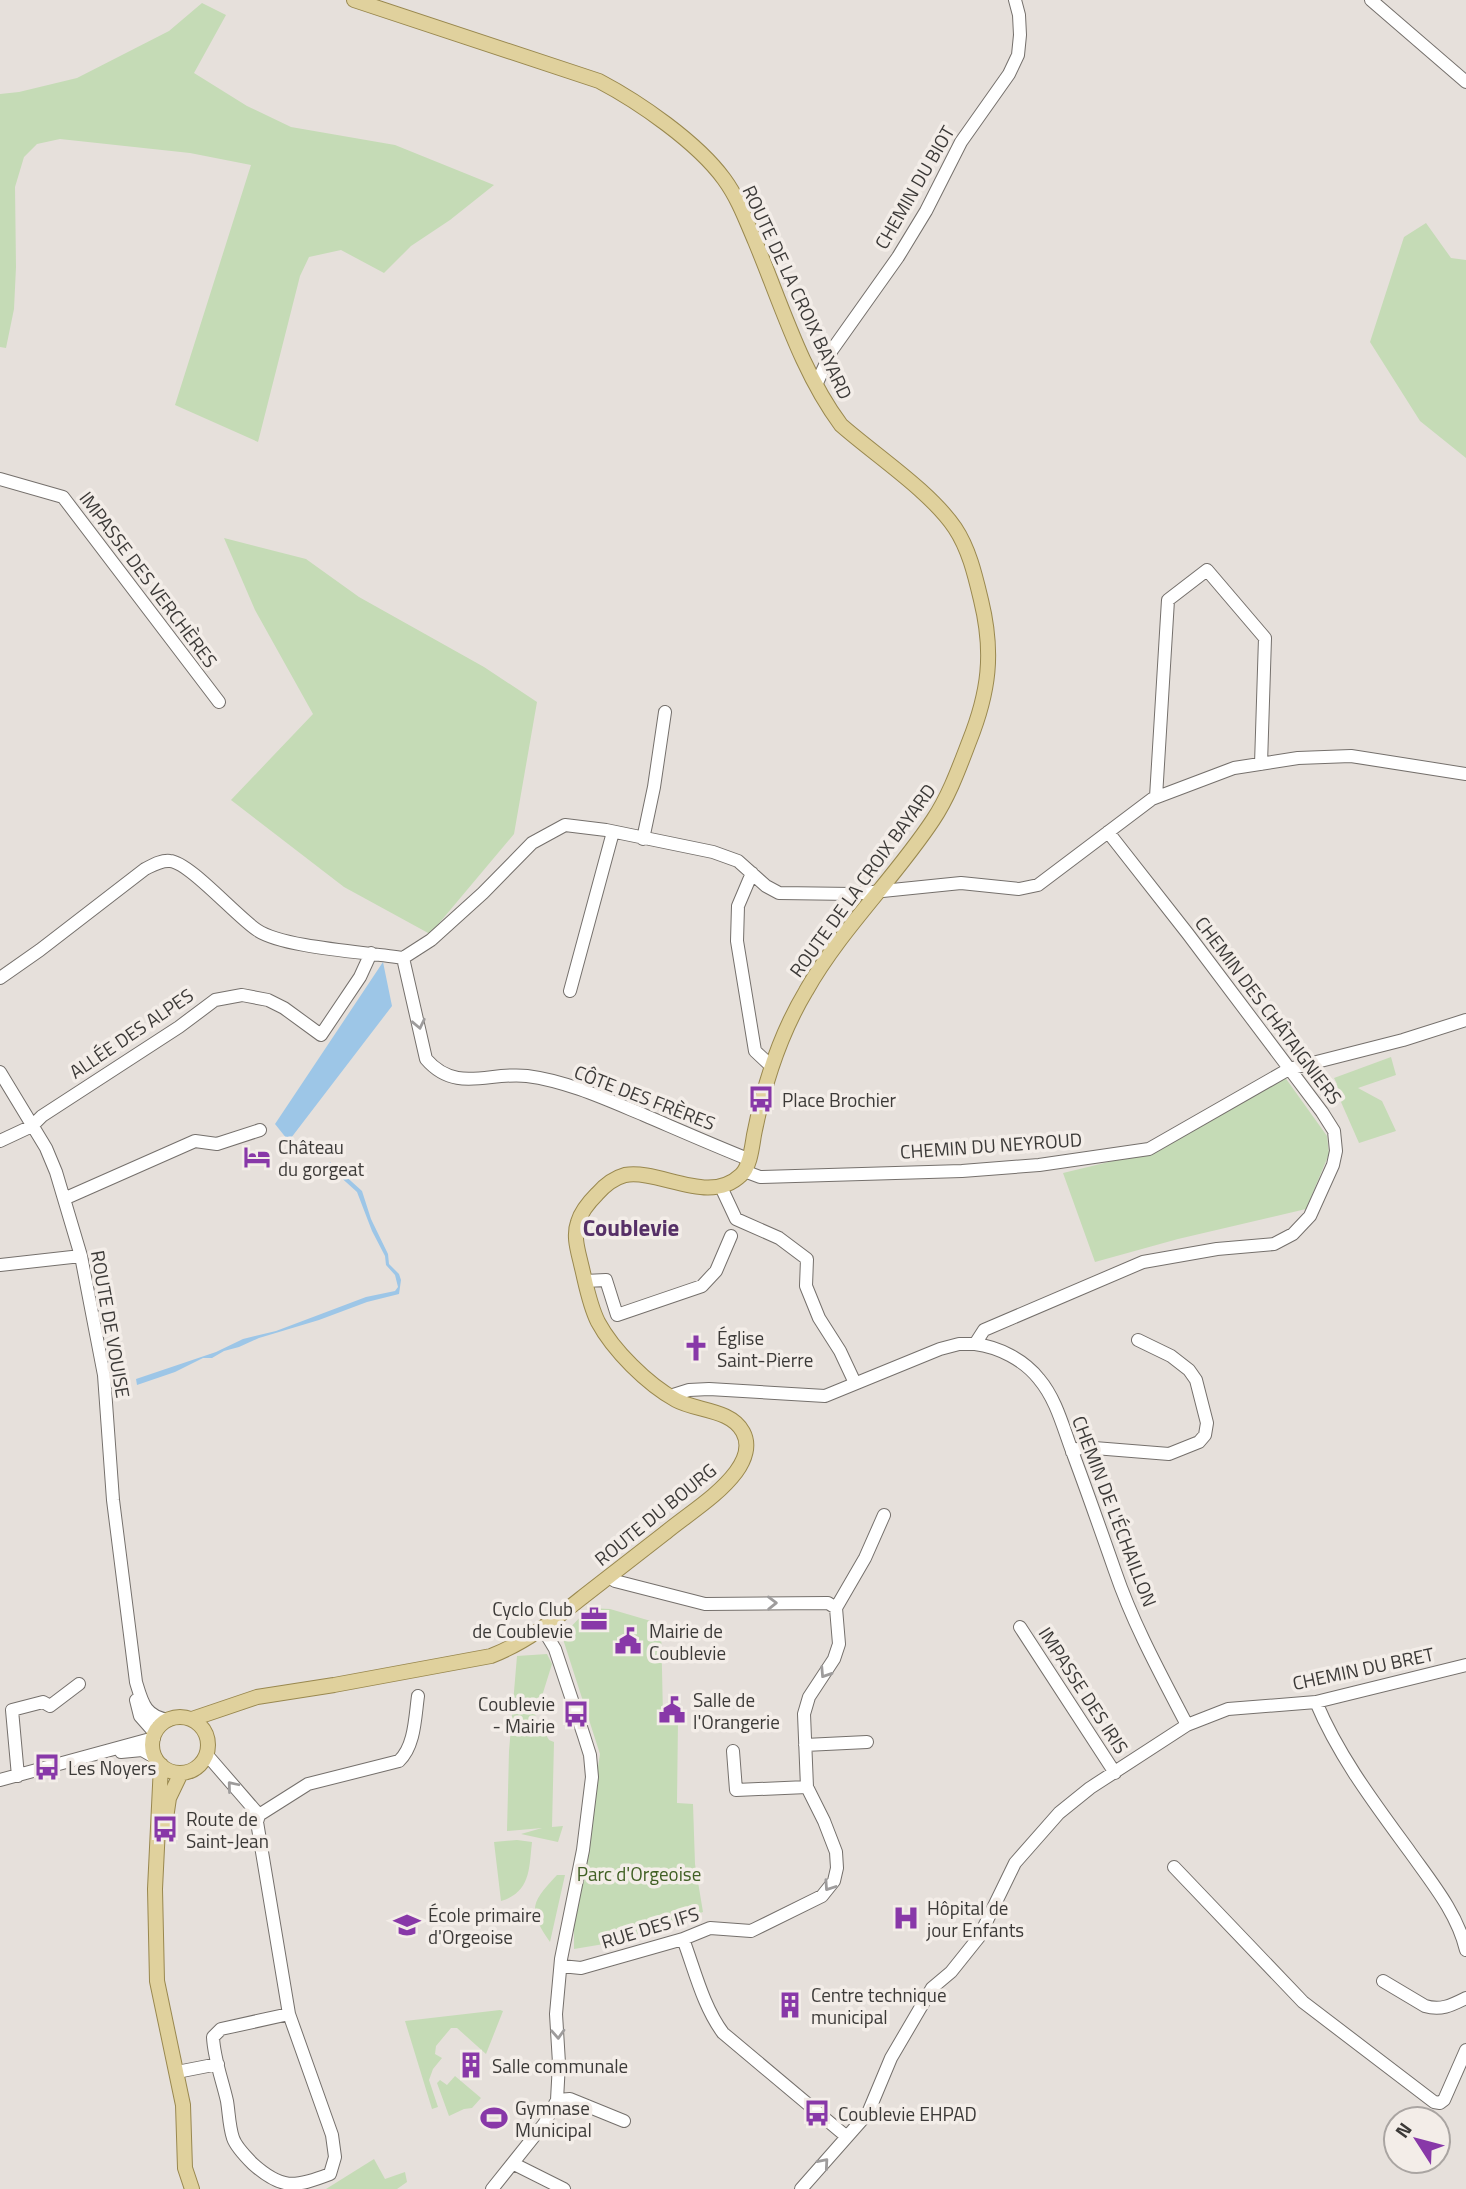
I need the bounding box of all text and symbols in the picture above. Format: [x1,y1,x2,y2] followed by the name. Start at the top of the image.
[867,120,961,254] street label: CHEMIN DU BIOT
[736,180,860,404] street label: ROUTE DE LA CROIX BAYARD
[73,485,225,673] street label: IMPASSE DES VERCHÈRES
[782,777,942,983] street label: ROUTE DE LA CROIX BAYARD
[1189,910,1349,1110] street label: CHEMIN DES CHÂTAIGNIERS
[63,981,199,1085] street label: ALLÉE DES ALPES
[410,1018,425,1030] one-way arrow
[570,1057,720,1137] street label: CÔTE DES FRÈRES
[746,1084,776,1114] bus stop icon: Place Brochier
[782,1085,896,1114] place label: Place Brochier
[899,1124,1083,1166] street label: CHEMIN DU NEYROUD
[278,1132,364,1183] place label: Château du gorgeat
[242,1142,272,1172] hotel icon: Château du gorgeat
[583,1210,679,1245] district label: Coublevie
[84,1248,138,1400] street label: ROUTE DE VOUISE
[717,1323,813,1374] place label: Église Saint-Pierre
[681,1333,711,1363] church icon: Église Saint-Pierre
[1065,1411,1165,1611] street label: CHEMIN DE L'ÉCHAILLON
[588,1456,722,1572] street label: ROUTE DU BOURG
[472,1594,573,1645] place label: Cyclo Club de Coublevie
[767,1595,777,1611] one-way arrow
[579,1604,609,1634] office icon: Cyclo Club de Coublevie
[649,1616,726,1667] place label: Mairie de Coublevie
[1032,1621,1136,1759] street label: IMPASSE DES IRIS
[613,1626,643,1656] public building icon: Mairie de Coublevie
[1290,1639,1436,1697] street label: CHEMIN DU BRET
[821,1665,833,1678] one-way arrow
[693,1685,780,1736] place label: Salle de l'Orangerie
[478,1689,555,1740] place label: Coublevie - Mairie
[657,1695,687,1725] public building icon: Salle de l'Orangerie
[561,1699,591,1729] bus stop icon: Coublevie - Mairie
[32,1752,62,1782] bus stop icon: Les Noyers
[68,1753,156,1782] place label: Les Noyers
[228,1781,240,1794] one-way arrow
[186,1804,269,1855] place label: Route de Saint-Jean
[150,1814,180,1844] bus stop icon: Route de Saint-Jean
[577,1859,701,1888] park label: Parc d'Orgeoise
[824,1878,837,1891] one-way arrow
[926,1893,1024,1944] place label: Hôpital de jour Enfants
[598,1898,702,1956] street label: RUE DES IFS
[428,1900,541,1951] place label: École primaire d'Orgeoise
[891,1903,921,1933] hospital icon: Hôpital de jour Enfants
[392,1910,422,1940] school or university icon: École primaire d'Orgeoise
[811,1980,947,2031] place label: Centre technique municipal
[775,1990,805,2020] building icon: Centre technique municipal
[550,2029,565,2040] one-way arrow
[456,2050,486,2080] building icon: Salle communale
[492,2051,628,2080] place label: Salle communale
[515,2093,592,2144] place label: Gymnase Municipal
[802,2098,832,2128] bus stop icon: Coublevie EHPAD
[838,2099,977,2128] place label: Coublevie EHPAD
[479,2103,509,2133] sports icon: Gymnase Municipal
[1382,2105,1452,2175] north arrow
[1387,2116,1418,2144] text: N
[816,2158,828,2171] one-way arrow

